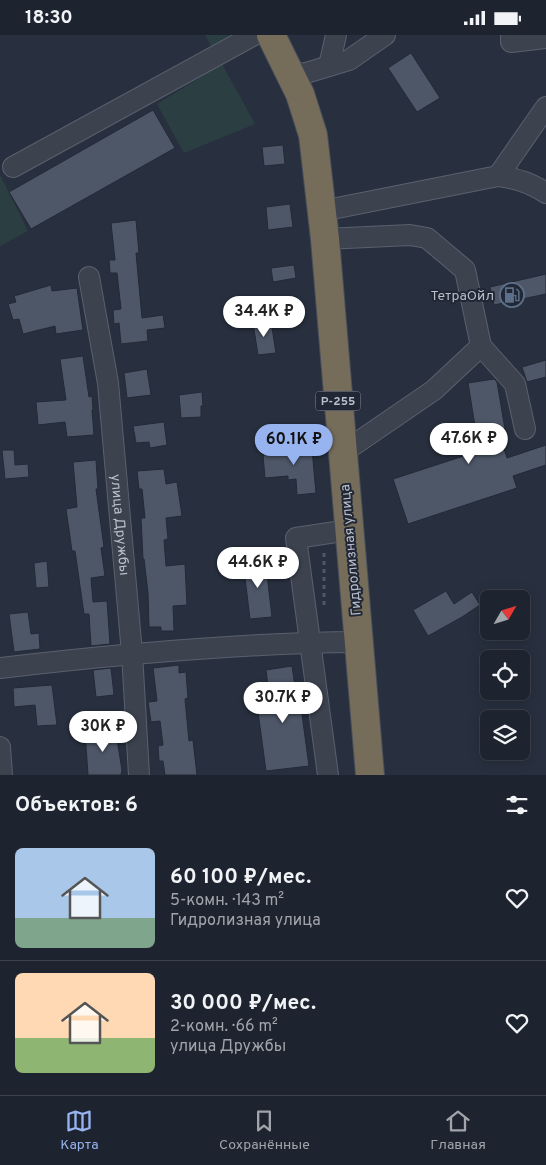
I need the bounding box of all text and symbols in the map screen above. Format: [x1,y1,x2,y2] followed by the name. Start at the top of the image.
[25,6,73,30] text: 18:30
[499,282,525,308] fuel station icon: ТетраОйл
[431,288,494,305] place label: ТетраОйл
[218,295,310,338] pin: 34.4K ₽
[234,302,294,322] text: 34.4K ₽
[316,391,360,411] road number: Р-255
[248,423,340,466] pin: 60.1K ₽
[423,423,515,465] pin: 47.6K ₽
[441,429,497,449] text: 47.6K ₽
[266,430,322,450] text: 60.1K ₽
[106,473,132,576] street label: улица Дружбы
[337,483,366,616] street label: Гидролизная улица
[212,547,304,589] pin: 44.6K ₽
[228,553,288,573] text: 44.6K ₽
[480,590,530,640] north arrow
[480,590,530,760] map controls
[480,650,530,700] button: locate
[237,681,329,724] pin: 30.7K ₽
[255,688,311,708] text: 30.7K ₽
[480,710,530,760] button: layers
[68,711,138,753] pin: 30K ₽
[80,717,126,737] text: 30K ₽
[503,791,531,819] icon: filters
[15,792,138,819] text: Объектов: 6
[170,864,311,891] text: 60 100 ₽/мес.
[55,868,115,928] icon: home
[503,884,531,912] icon: heart
[170,891,284,911] text: 5-комн. · 143 m²
[170,911,321,931] text: Гидролизная улица
[170,990,316,1017] text: 30 000 ₽/мес.
[55,993,115,1053] icon: home
[503,1009,531,1037] icon: heart
[170,1017,278,1037] text: 2-комн. · 66 m²
[170,1037,286,1057] text: улица Дружбы
[60,1107,99,1154] tab: Карта
[219,1107,310,1154] tab: Сохранённые
[430,1107,486,1154] tab: Главная

